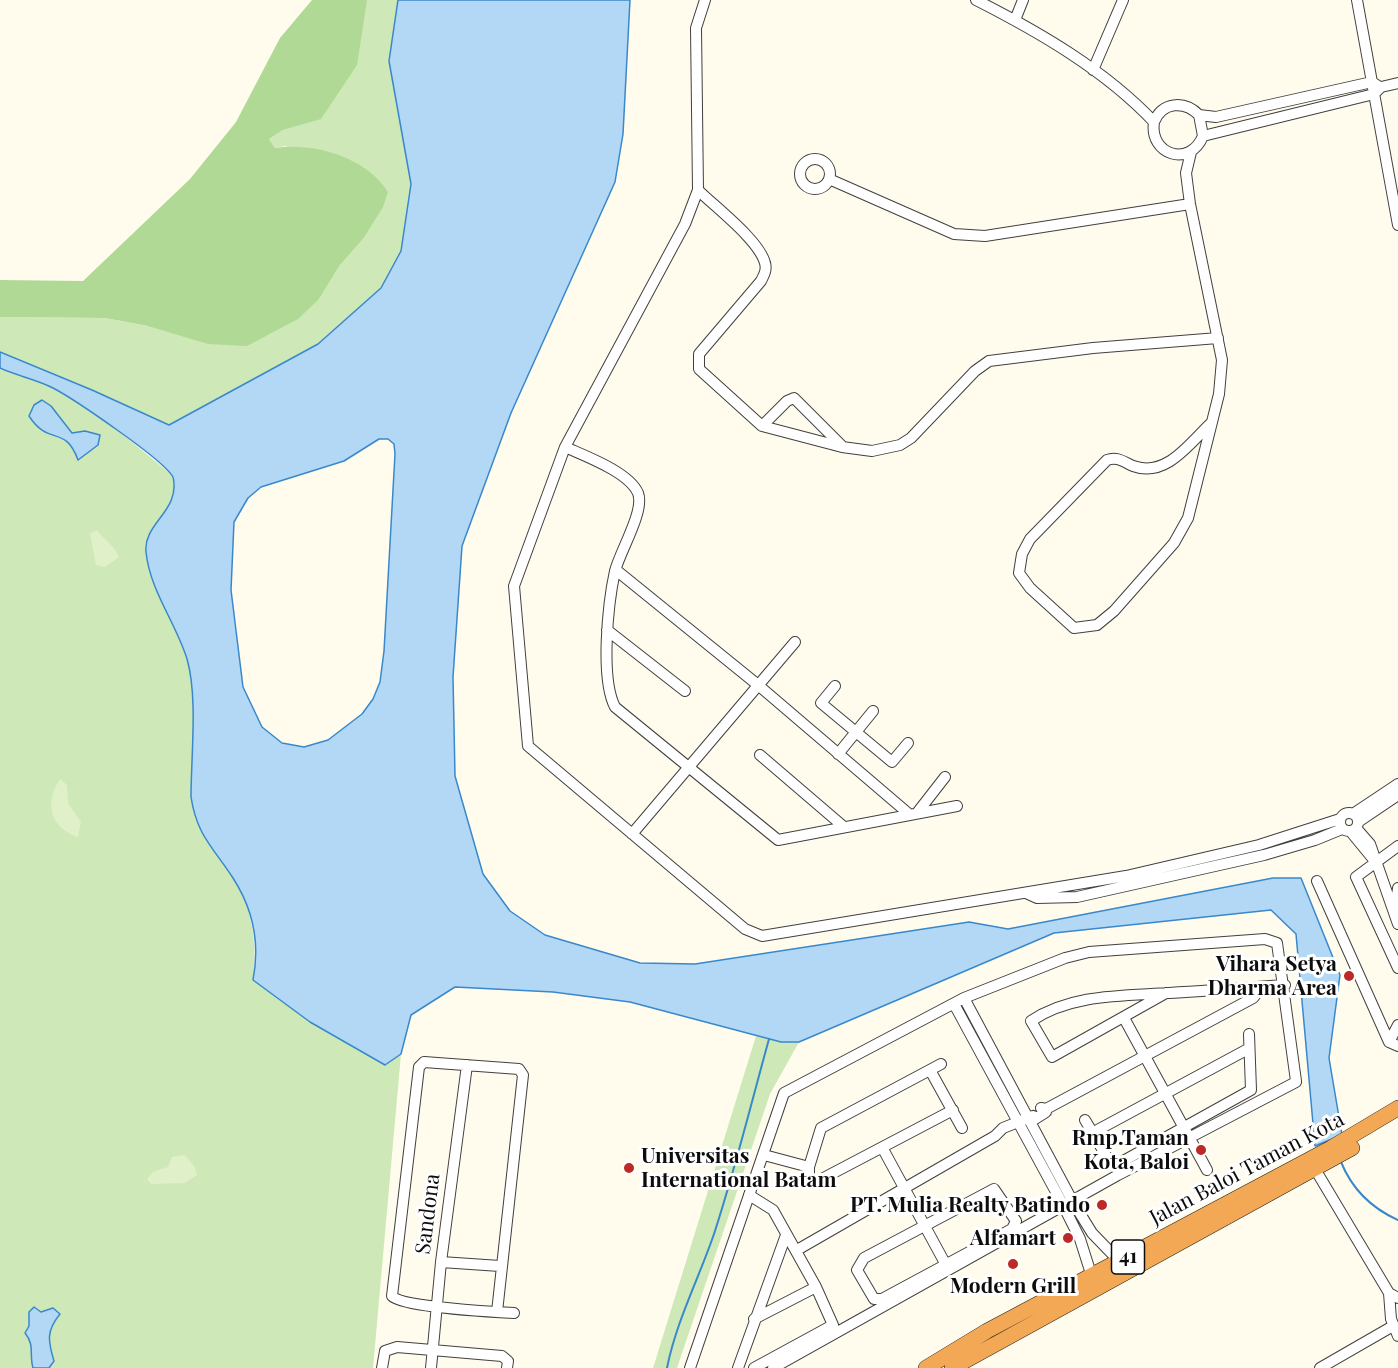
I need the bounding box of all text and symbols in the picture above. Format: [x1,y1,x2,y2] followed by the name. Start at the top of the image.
[1208,951,1337,1001] place label: Vihara Setya Dharma Area
[1342,969,1356,983] marker: Vihara Setya Dharma Area
[1145,1107,1349,1231] street label: Jalan Baloi Taman Kota
[1072,1125,1189,1175] place label: Rmp.Taman Kota, Baloi
[641,1143,836,1193] place label: Universitas International Batam
[1194,1143,1208,1157] marker: Rmp.Taman Kota, Baloi
[622,1161,636,1175] marker: Universitas International Batam
[411,1172,445,1256] street label: Sandona
[850,1192,1090,1218] place label: PT. Mulia Realty Batindo
[1095,1198,1109,1212] marker: PT. Mulia Realty Batindo
[970,1225,1056,1251] place label: Alfamart
[1061,1231,1075,1245] marker: Alfamart
[1112,1240,1144,1274] road number: 41
[1006,1257,1020,1271] marker: Modern Grill
[950,1273,1076,1299] place label: Modern Grill

